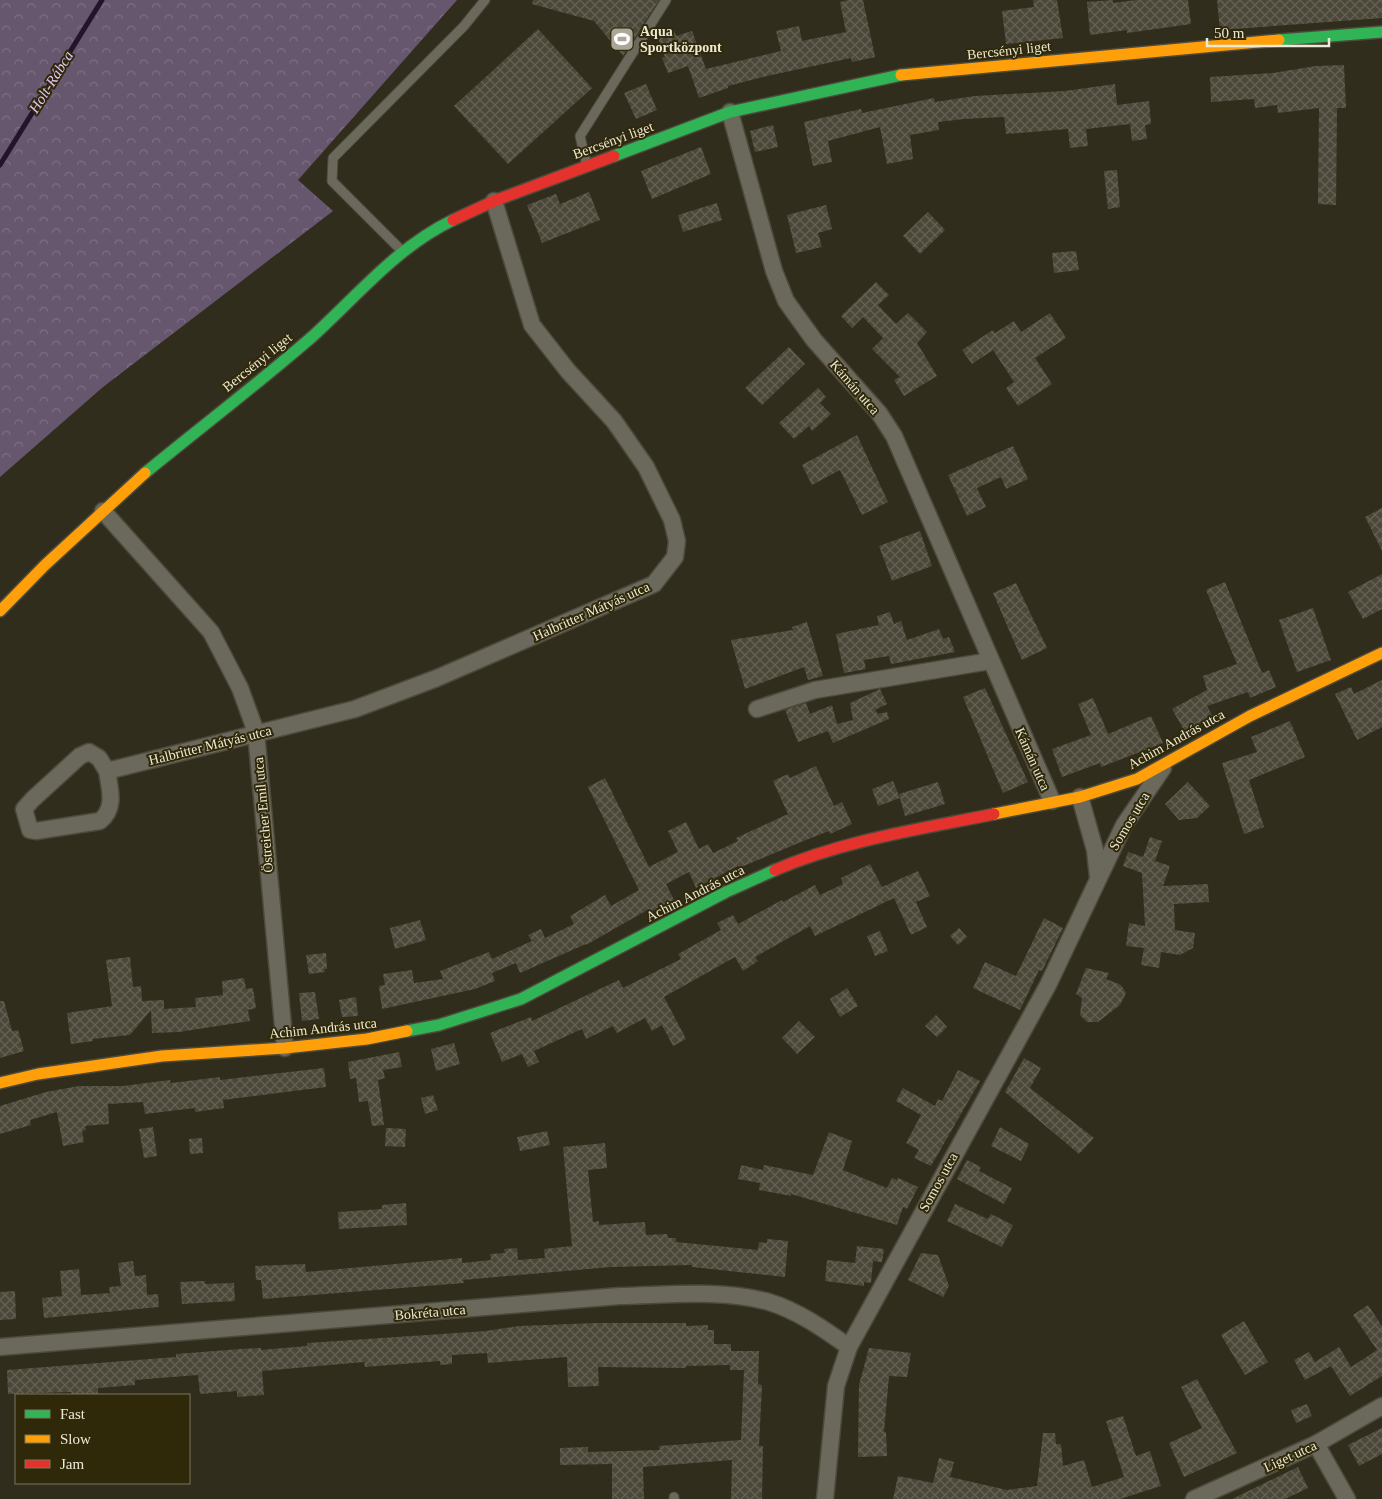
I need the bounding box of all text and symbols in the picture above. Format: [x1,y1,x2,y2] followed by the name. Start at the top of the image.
[1207,15,1330,47] scale bar
[640,24,722,55] place label: Aqua Sportközpont
[1214,25,1245,41] text: 50 m
[609,26,635,52] sports icon: Aqua Sportközpont
[966,39,1052,62] street label: Bercsényi liget
[25,48,76,117] water label: Holt-Rábca
[571,119,655,162] street label: Bercsényi liget
[220,330,295,395] street label: Bercsényi liget
[827,357,883,418] street label: Kámán utca
[531,579,653,644] street label: Halbritter Mátyás utca
[1125,706,1228,772] street label: Achim András utca
[147,723,274,768] street label: Halbritter Mátyás utca
[1012,725,1053,794] street label: Kámán utca
[250,756,276,873] street label: Östreicher Emil utca
[1106,789,1153,853] street label: Somos utca
[644,862,747,925] street label: Achim András utca
[269,1015,378,1042] street label: Achim András utca
[916,1150,961,1214] street label: Somos utca
[394,1302,467,1323] street label: Bokréta utca
[15,1394,190,1484] legend
[60,1406,86,1422] text: Fast
[60,1431,91,1447] text: Slow
[1261,1437,1320,1475] street label: Liget utca
[60,1456,84,1472] text: Jam

